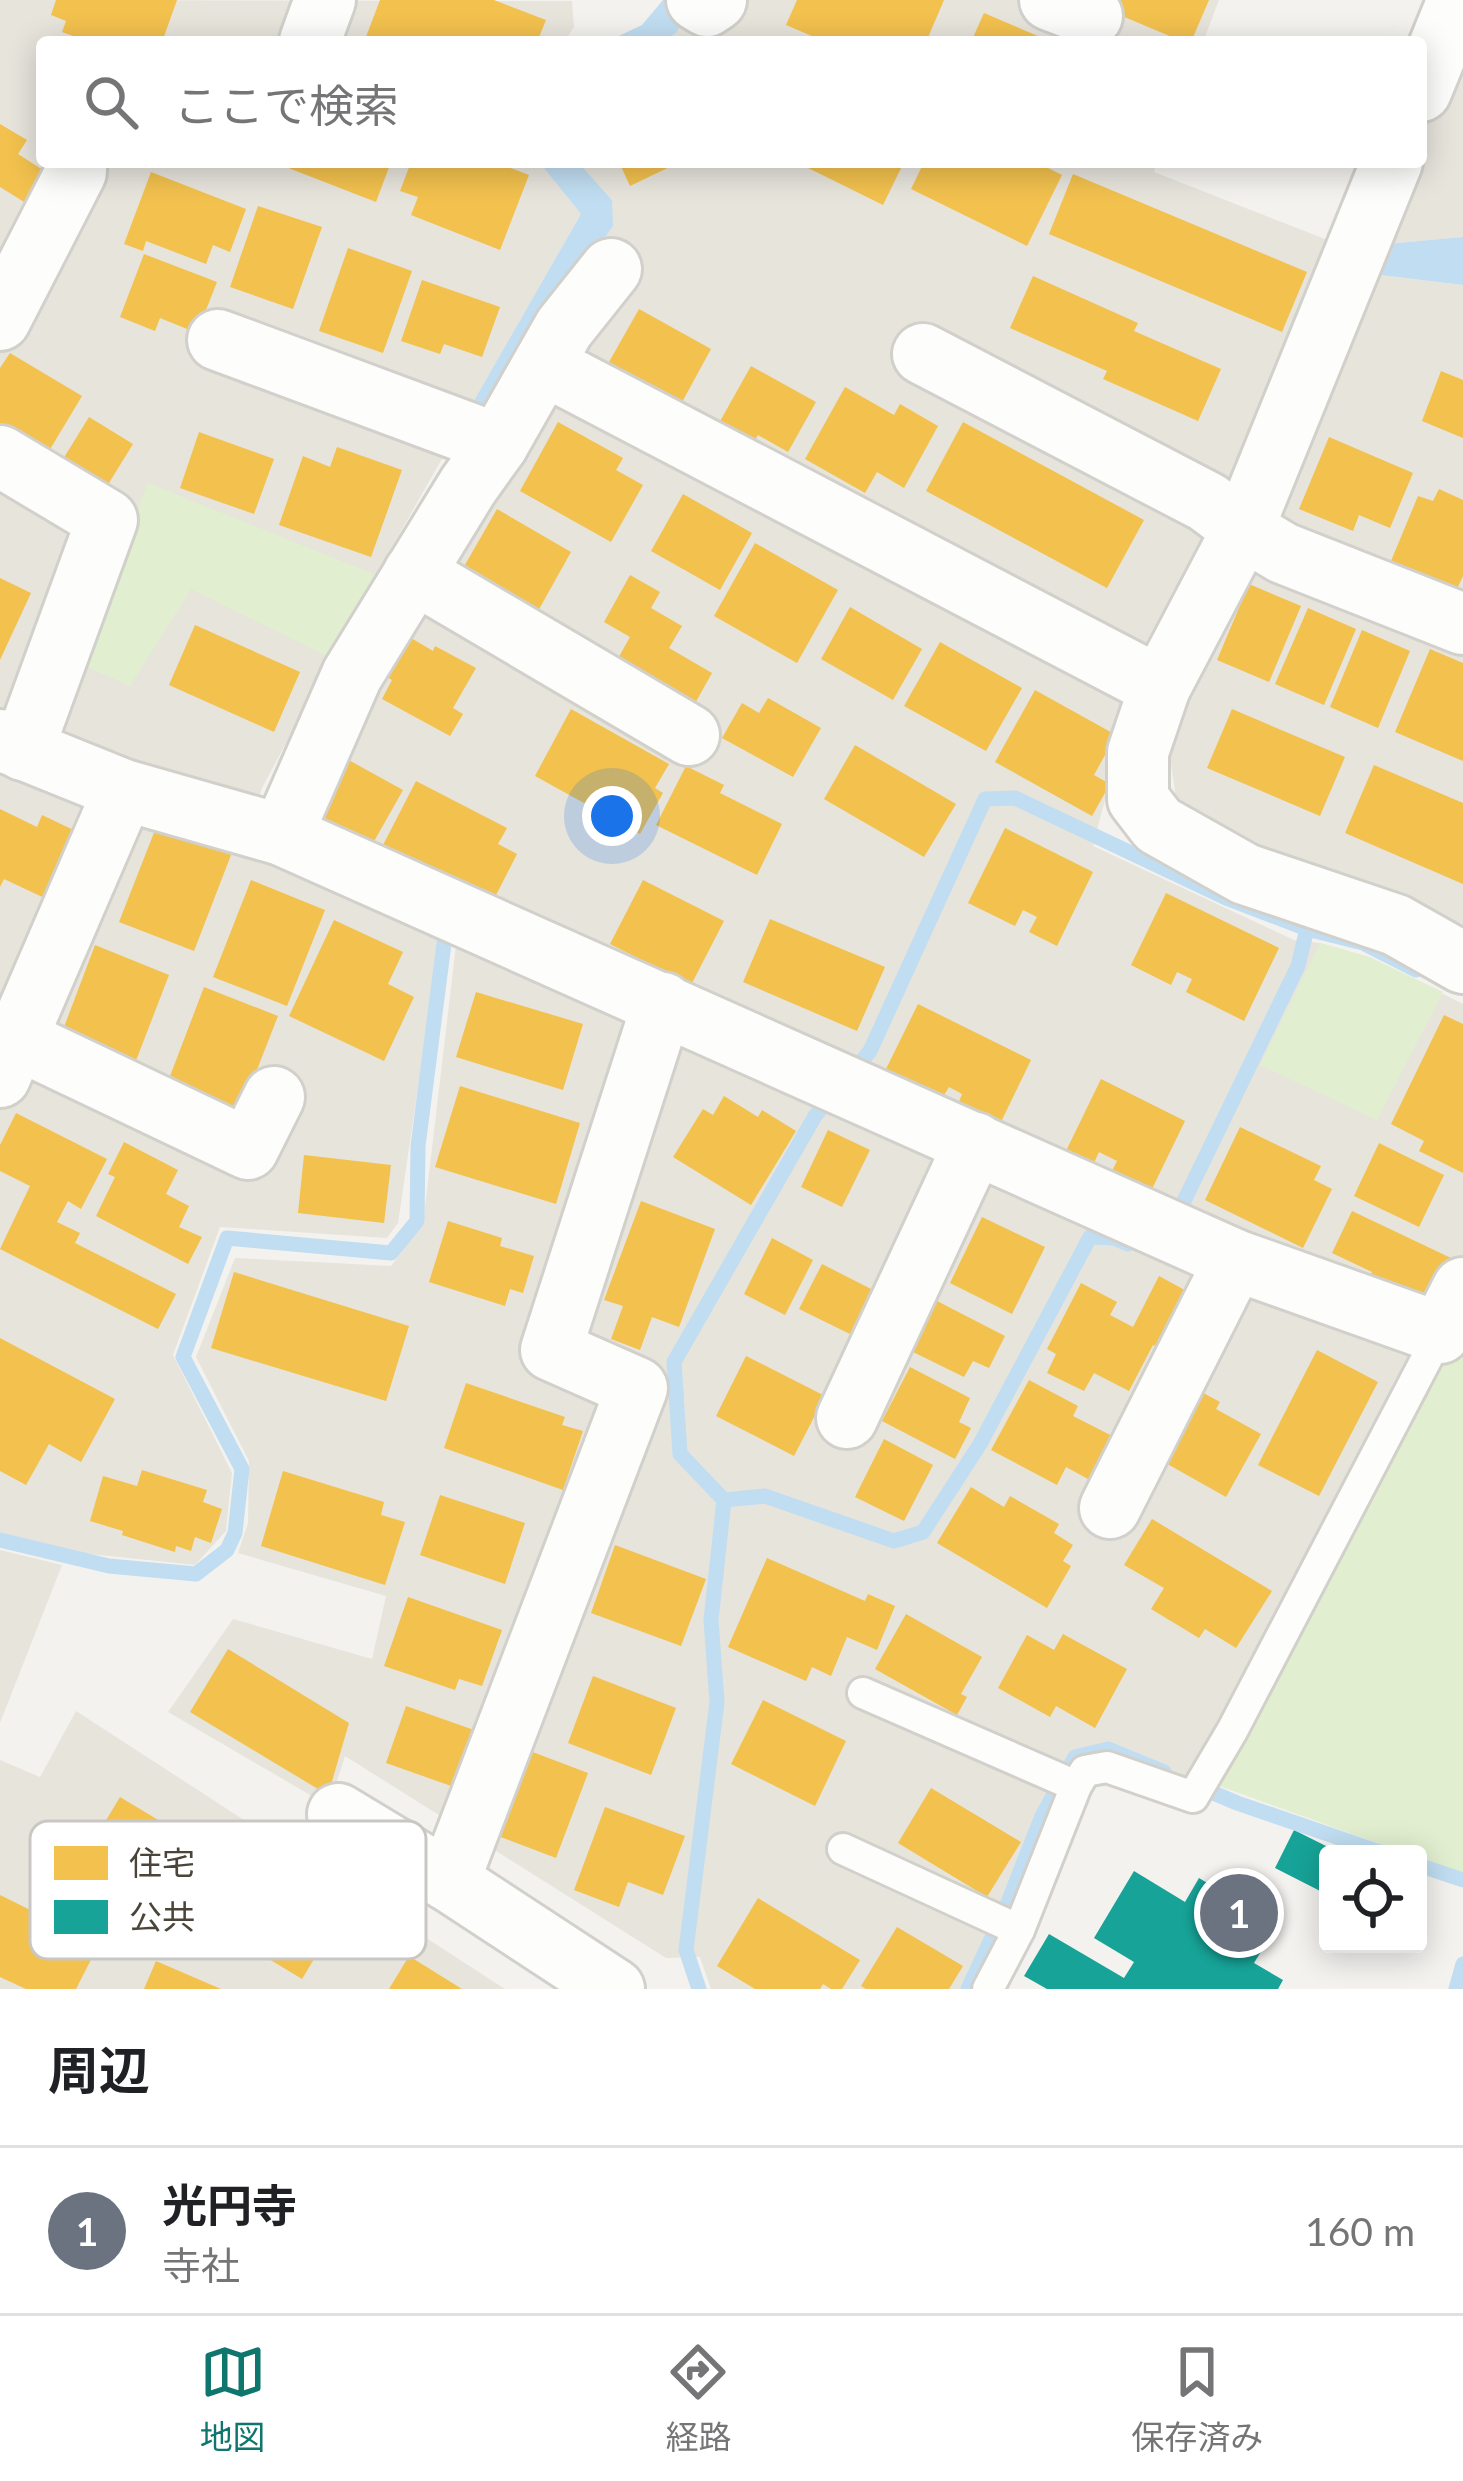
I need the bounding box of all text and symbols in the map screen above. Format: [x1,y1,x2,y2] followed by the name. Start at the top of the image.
[36,36,1427,168] search box
[78,69,144,135] icon: search
[174,78,399,132] text: ここで検索
[582,786,642,846] your location
[30,1821,426,1959] legend
[129,1842,195,1882] text: 住宅
[1319,1845,1427,1953] map controls
[1319,1845,1427,1953] button: locate
[1200,1868,1278,1958] pin: 1
[129,1896,195,1936] text: 公共
[48,2039,150,2100] text: 周辺
[162,2178,297,2232] text: 光円寺
[76,2208,98,2254] text: 1
[1305,2208,1415,2254] text: 160 m
[162,2242,240,2288] text: 寺社
[200,2339,266,2459] tab: 地図
[665,2339,731,2459] tab: 経路
[1131,2339,1263,2459] tab: 保存済み

